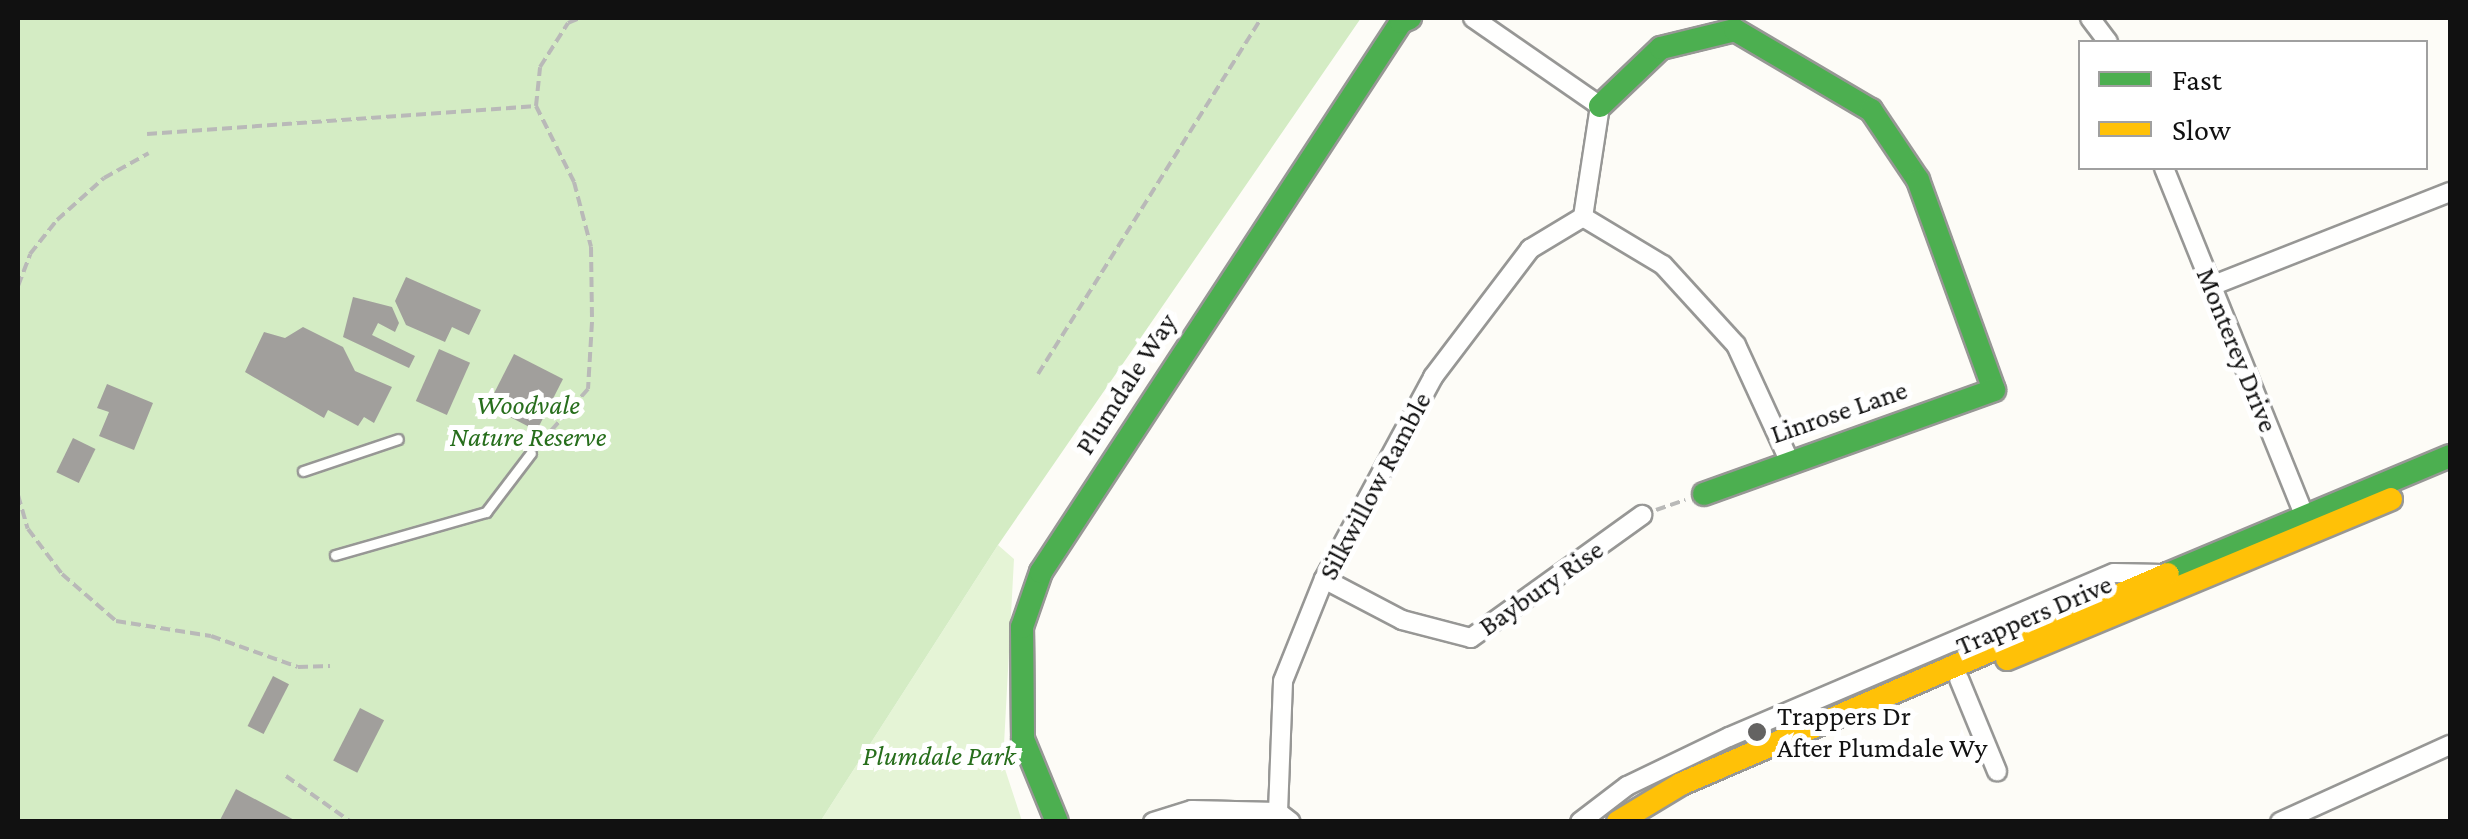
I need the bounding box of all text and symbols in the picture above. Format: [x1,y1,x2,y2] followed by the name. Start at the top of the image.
[2078,40,2428,170] legend
[2172,63,2222,96] text: Fast
[2172,113,2231,146] text: Slow
[2189,263,2285,437] street label: Monterey Drive
[1068,307,1184,461] street label: Plumdale Way
[1766,373,1912,451] street label: Linrose Lane
[1311,386,1439,586] street label: Silkwillow Ramble
[450,388,606,454] park label: Woodvale Nature Reserve
[1472,533,1610,643] street label: Baybury Rise
[1951,567,2117,663] street label: Trappers Drive
[1777,699,1987,765] place label: Trappers Dr After Plumdale Wy
[1746,721,1768,743] marker: Trappers Dr After Plumdale Wy
[863,739,1015,773] park label: Plumdale Park

